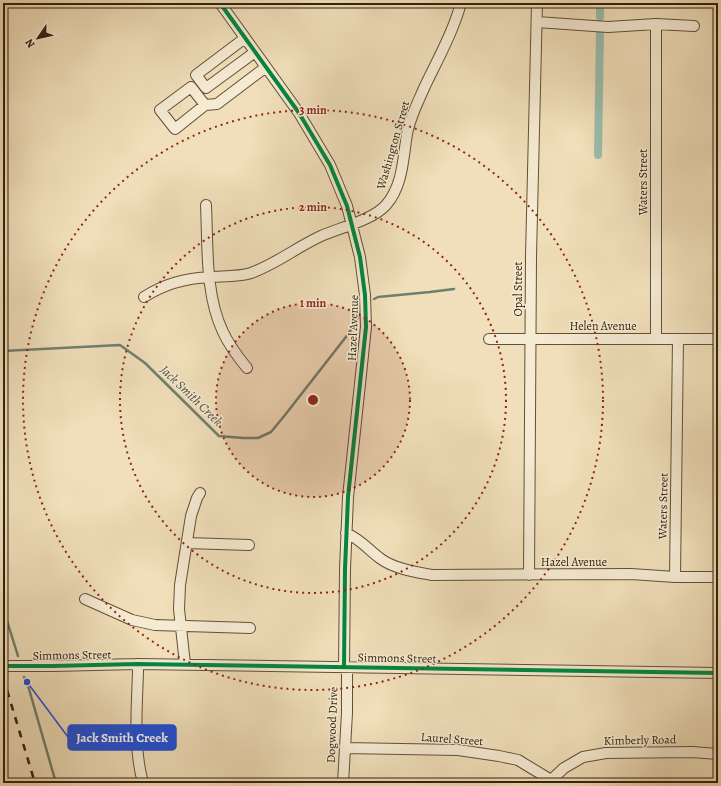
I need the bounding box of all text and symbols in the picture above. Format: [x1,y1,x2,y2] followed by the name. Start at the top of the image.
[18,18,58,58] north arrow
[22,36,39,51] text: N
[372,99,413,192] street label: Washington Street
[299,102,327,118] text: 3 min
[635,149,651,216] street label: Waters Street
[299,199,327,215] text: 2 min
[510,261,526,317] street label: Opal Street
[300,295,327,311] text: 1 min
[344,295,362,361] street label: Hazel Avenue
[569,318,637,334] street label: Helen Avenue
[156,360,227,430] water label: Jack Smith Creek
[306,393,320,407] centre of rings
[654,473,672,540] street label: Waters Street
[541,554,607,570] street label: Hazel Avenue
[32,646,112,664] street label: Simmons Street
[357,649,437,667] street label: Simmons Street
[323,687,341,763] street label: Dogwood Drive
[68,725,176,750] callout: Jack Smith Creek
[76,729,168,746] text: Jack Smith Creek
[420,729,484,749] street label: Laurel Street
[604,731,677,749] street label: Kimberly Road

